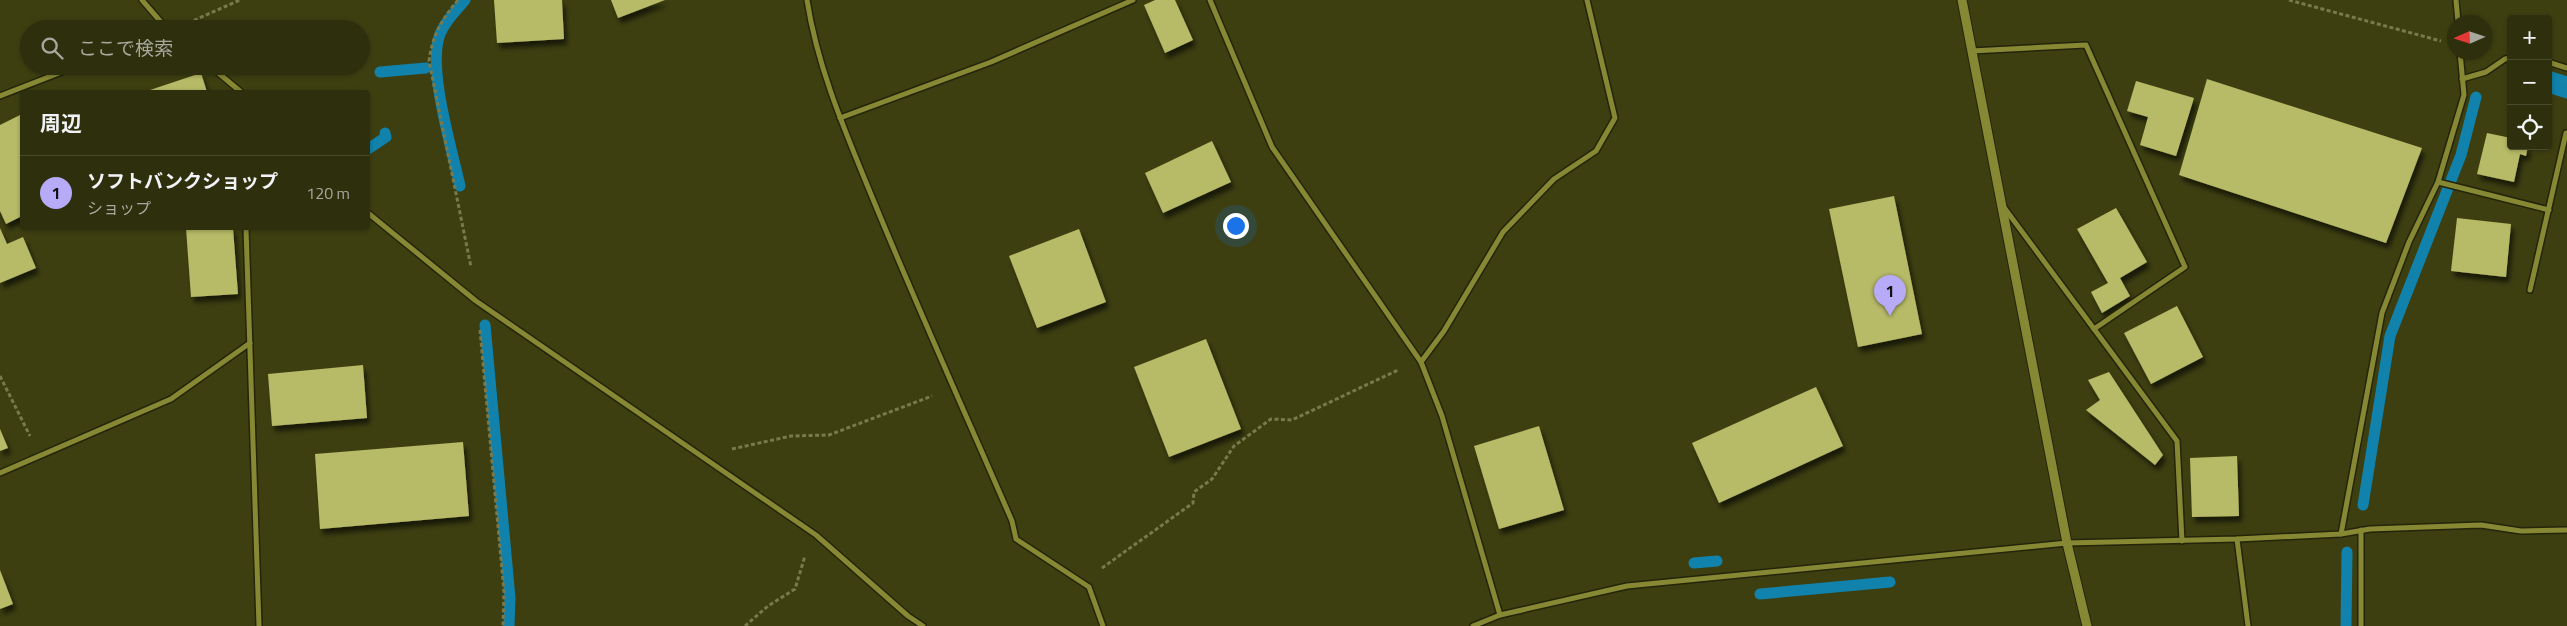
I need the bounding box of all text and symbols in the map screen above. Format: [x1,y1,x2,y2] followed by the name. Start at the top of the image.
[2447,15,2492,60] north arrow
[2507,15,2552,150] map controls
[2507,15,2552,60] button: +
[20,20,370,75] search box
[78,33,173,62] text: ここで検索
[38,34,66,62] icon: search
[2507,60,2552,105] button: −
[2507,105,2552,150] button: locate
[40,107,82,139] text: 周辺
[87,166,278,195] text: ソフトバンクショップ
[52,181,60,205] text: 1
[306,181,350,205] text: 120 m
[87,196,151,220] text: ショップ
[1223,213,1249,239] your location
[1874,275,1906,316] pin: 1

